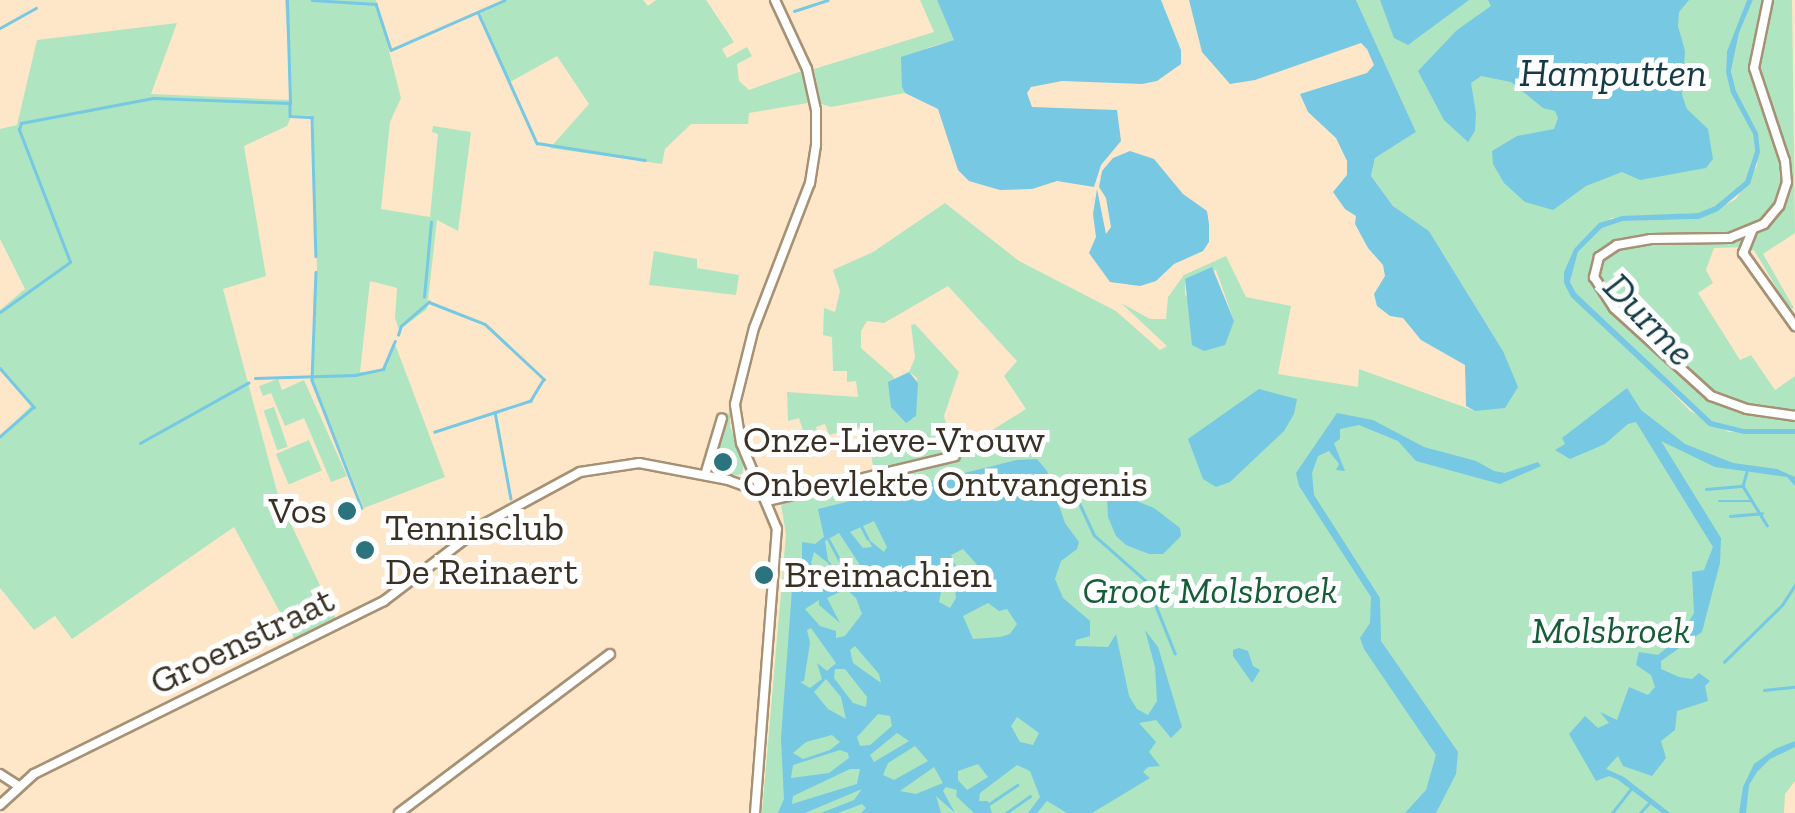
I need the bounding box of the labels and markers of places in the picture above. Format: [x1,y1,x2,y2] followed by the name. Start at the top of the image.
[743,417,1148,506] place label: Onze-Lieve-Vrouw Onbevlekte Ontvangenis
[712,451,734,473] marker: Onze-Lieve-Vrouw Onbevlekte Ontvangenis
[269,488,327,534] place label: Vos
[336,500,358,522] marker: Vos
[385,505,578,594] place label: Tennisclub De Reinaert
[354,539,376,561] marker: Tennisclub De Reinaert
[784,552,992,598] place label: Breimachien
[753,564,775,586] marker: Breimachien

